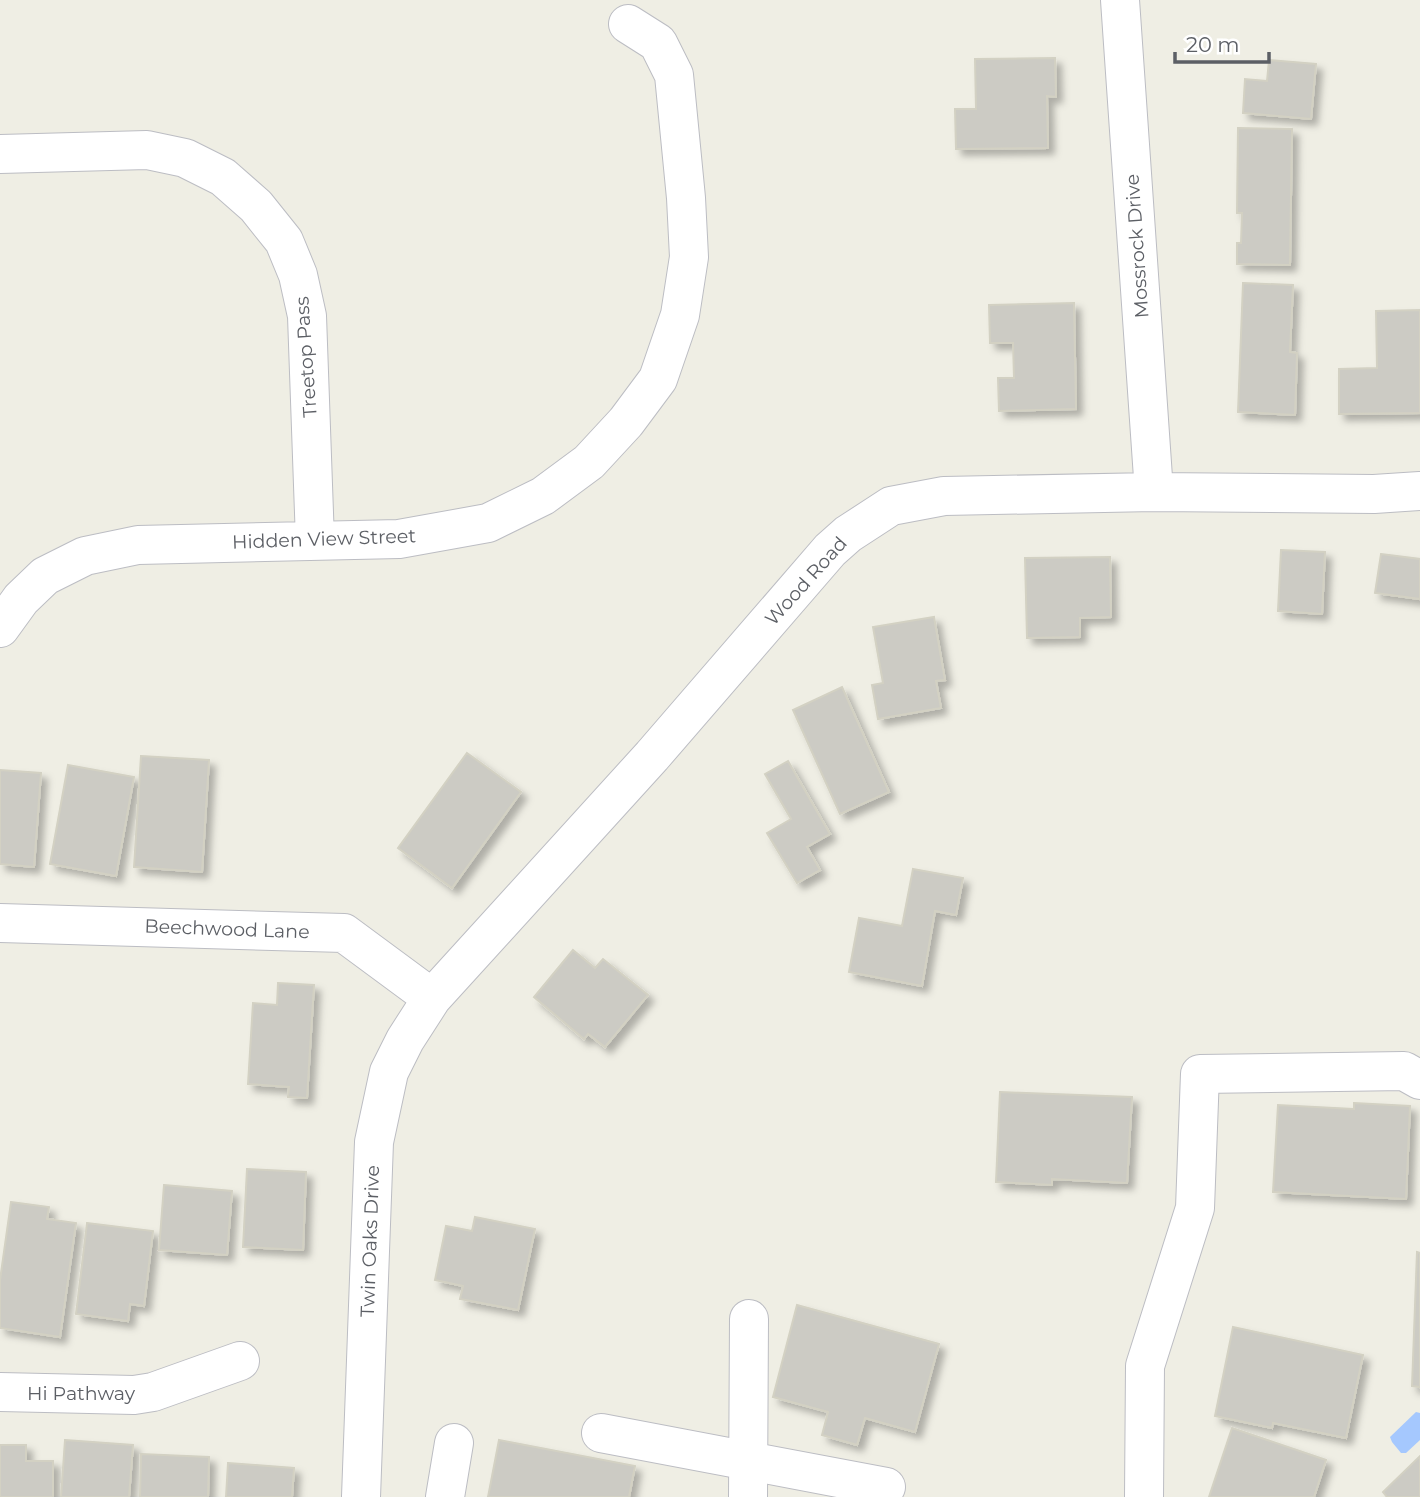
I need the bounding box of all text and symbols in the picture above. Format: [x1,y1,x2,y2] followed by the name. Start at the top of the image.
[1175,21,1270,65] scale bar
[1186,32,1240,57] text: 20 m
[1120,173,1154,319] street label: Mossrock Drive
[290,296,322,418] street label: Treetop Pass
[232,524,417,554] street label: Hidden View Street
[760,532,852,630] street label: Wood Road
[144,915,310,943] street label: Beechwood Lane
[356,1165,384,1317] street label: Twin Oaks Drive
[27,1382,136,1405] street label: Hi Pathway

